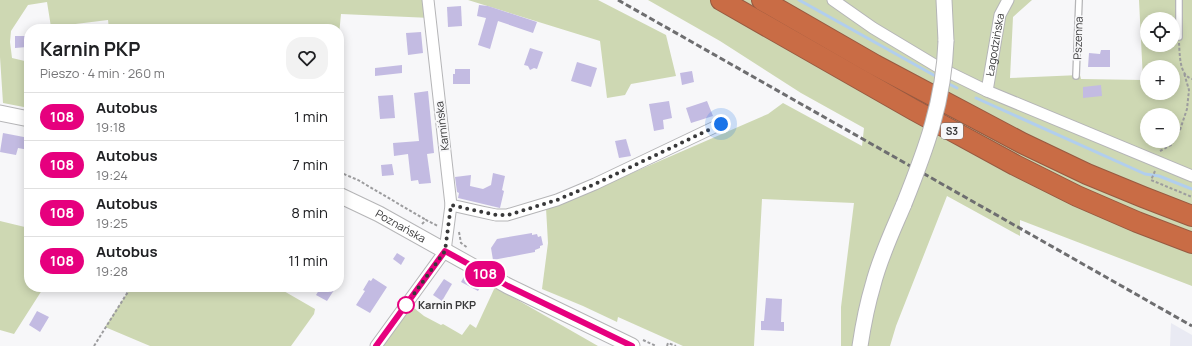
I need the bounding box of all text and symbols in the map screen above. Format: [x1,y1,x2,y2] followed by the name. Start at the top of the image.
[982,12,1007,77] street label: Łagodzińska
[1140,12,1180,148] map controls
[1140,12,1180,52] button: locate
[1069,16,1086,60] street label: Pszenna
[40,36,140,62] text: Karnin PKP
[286,37,328,79] button: heart
[1140,60,1180,100] button: +
[40,64,165,82] text: Pieszo · 4 min · 260 m
[96,97,158,118] text: Autobus
[431,101,452,152] street label: Karnińska
[294,106,328,127] text: 1 min
[50,107,74,126] text: 108
[1140,108,1180,148] button: −
[711,114,731,134] your location
[96,118,126,136] text: 19:18
[941,123,963,139] road number: S3
[96,145,158,166] text: Autobus
[292,154,328,175] text: 7 min
[50,155,74,174] text: 108
[96,166,128,184] text: 19:24
[96,193,158,214] text: Autobus
[291,202,328,223] text: 8 min
[50,203,74,222] text: 108
[373,206,429,246] street label: Poznańska
[96,214,128,232] text: 19:25
[96,241,158,262] text: Autobus
[288,250,328,271] text: 11 min
[50,251,74,270] text: 108
[462,261,508,287] line badge: 108
[96,262,128,280] text: 19:28
[473,264,497,283] text: 108
[397,296,415,314] marker: Karnin PKP
[418,297,476,312] place label: Karnin PKP

